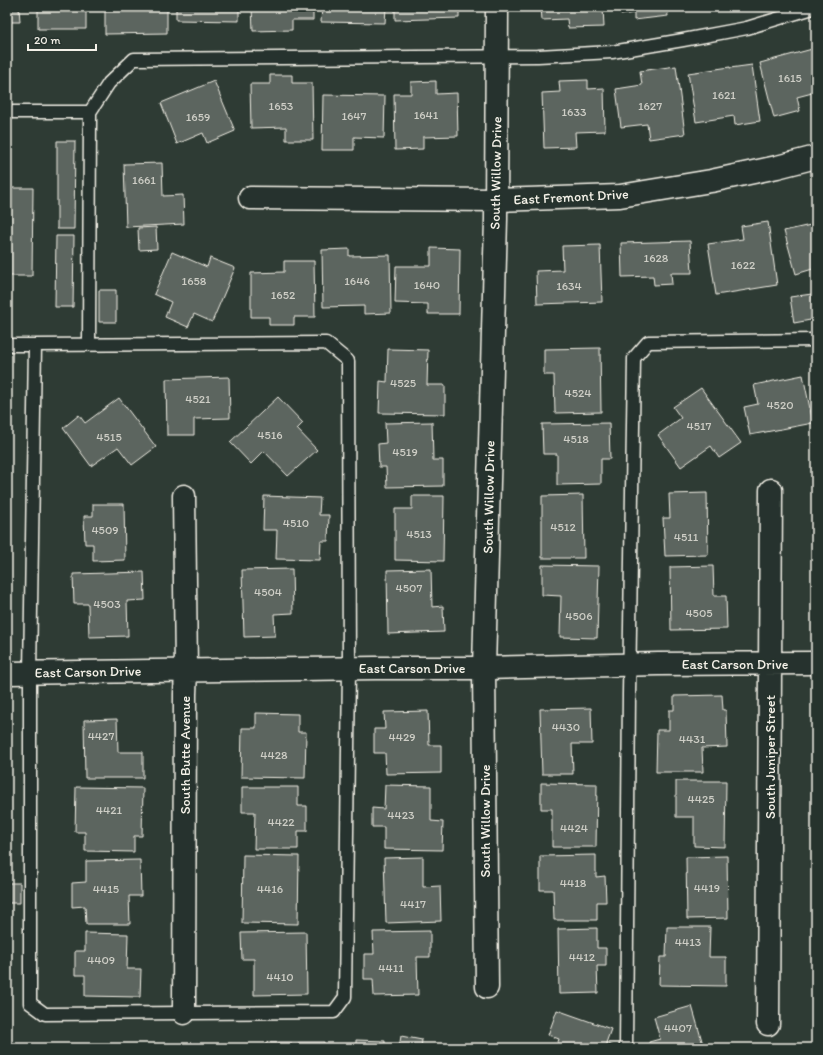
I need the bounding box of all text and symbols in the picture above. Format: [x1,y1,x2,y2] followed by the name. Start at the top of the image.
[28,26,96,52] scale bar
[34,33,61,47] text: 20 m
[778,71,802,85] house number: 1615
[712,88,736,102] house number: 1621
[269,99,294,113] house number: 1653
[638,99,662,113] house number: 1627
[562,105,587,119] house number: 1633
[414,108,439,122] house number: 1641
[341,109,367,123] house number: 1647
[186,110,210,124] house number: 1659
[487,116,505,230] street label: South Willow Drive
[132,173,156,187] house number: 1661
[513,185,629,209] street label: East Fremont Drive
[644,251,669,265] house number: 1628
[731,258,756,272] house number: 1622
[182,274,207,288] house number: 1658
[344,274,370,288] house number: 1646
[414,278,440,292] house number: 1640
[556,279,582,293] house number: 1634
[271,288,296,302] house number: 1652
[390,376,416,390] house number: 4525
[564,386,592,400] house number: 4524
[185,392,211,406] house number: 4521
[766,398,794,412] house number: 4520
[686,419,712,433] house number: 4517
[257,428,283,442] house number: 4516
[96,430,122,444] house number: 4515
[563,432,589,446] house number: 4518
[480,440,498,554] street label: South Willow Drive
[392,445,418,459] house number: 4519
[283,516,309,530] house number: 4510
[550,520,576,534] house number: 4512
[91,523,119,537] house number: 4509
[406,527,432,541] house number: 4513
[674,530,699,544] house number: 4511
[396,581,422,595] house number: 4507
[254,585,282,599] house number: 4504
[93,597,121,611] house number: 4503
[685,606,713,620] house number: 4505
[565,609,593,623] house number: 4506
[682,656,789,673] street label: East Carson Drive
[359,660,466,677] street label: East Carson Drive
[35,663,142,681] street label: East Carson Drive
[177,695,194,814] street label: South Butte Avenue
[762,695,779,819] street label: South Juniper Street
[552,720,580,734] house number: 4430
[88,729,114,743] house number: 4427
[388,730,416,744] house number: 4429
[679,732,706,746] house number: 4431
[260,748,288,762] house number: 4428
[477,764,494,878] street label: South Willow Drive
[687,792,715,806] house number: 4425
[96,803,123,817] house number: 4421
[387,808,415,822] house number: 4423
[267,815,295,829] house number: 4422
[560,821,588,835] house number: 4424
[560,876,587,890] house number: 4418
[694,881,720,895] house number: 4419
[93,882,119,896] house number: 4415
[257,882,283,896] house number: 4416
[400,897,426,911] house number: 4417
[675,935,702,949] house number: 4413
[569,950,596,964] house number: 4412
[87,953,115,967] house number: 4409
[378,961,404,975] house number: 4411
[266,970,294,984] house number: 4410
[664,1021,692,1035] house number: 4407

